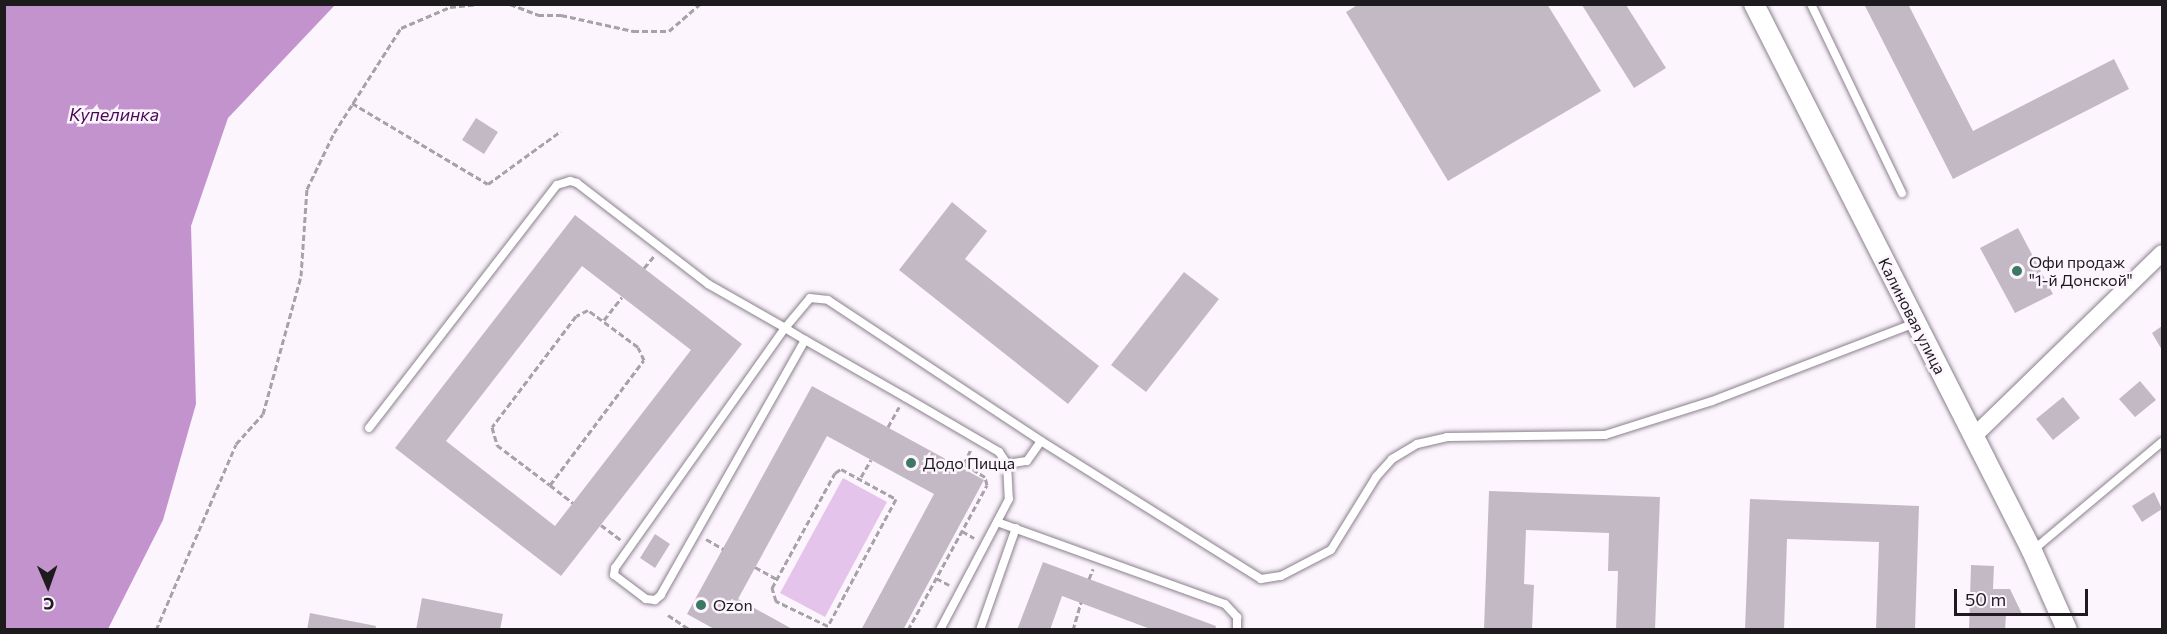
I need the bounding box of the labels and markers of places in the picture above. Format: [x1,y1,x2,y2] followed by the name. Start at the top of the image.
[2029,252,2133,290] place label: Офи продаж "1-й Донской"
[2010,264,2024,278] marker: Офи продаж "1-й Донской"
[923,453,1015,473] place label: Додо Пицца
[904,456,918,470] marker: Додо Пицца
[713,595,753,615] place label: Ozon
[694,598,708,612] marker: Ozon

